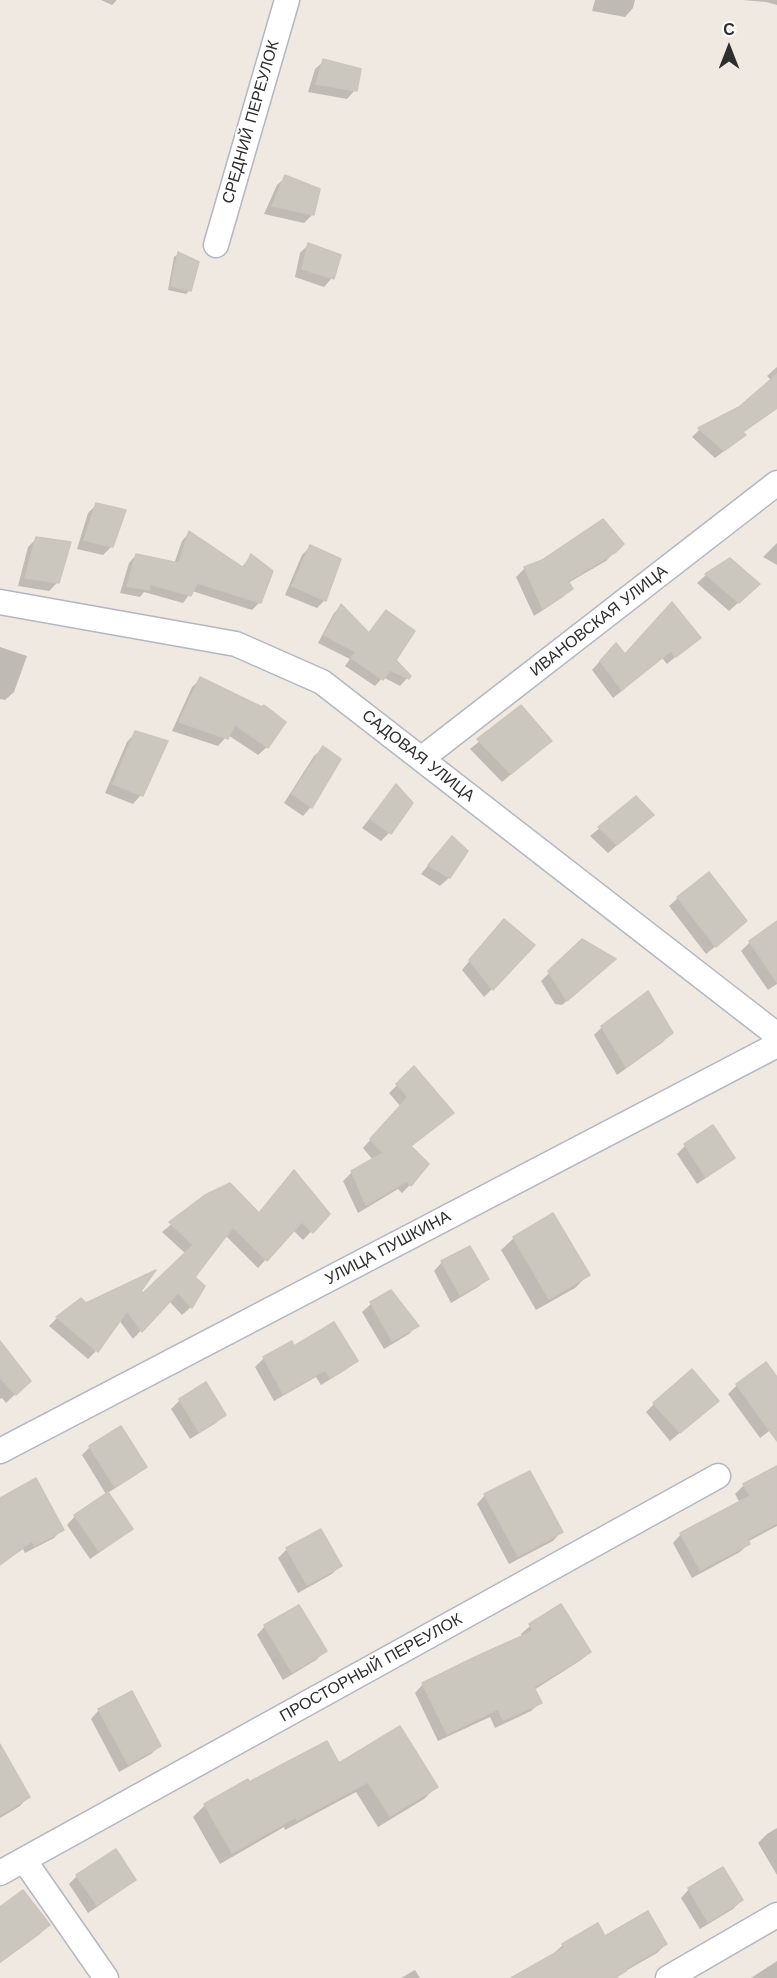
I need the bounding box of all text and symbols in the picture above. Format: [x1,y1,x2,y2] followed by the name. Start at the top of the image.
[699,18,759,78] north arrow
[723,20,735,39] text: С
[218,38,284,206] street label: СРЕДНИЙ ПЕРЕУЛОК
[526,561,672,681] street label: ИВАНОВСКАЯ УЛИЦА
[358,706,478,806] street label: САДОВАЯ УЛИЦА
[322,1207,454,1289] street label: УЛИЦА ПУШКИНА
[276,1610,466,1726] street label: ПРОСТОРНЫЙ ПЕРЕУЛОК

